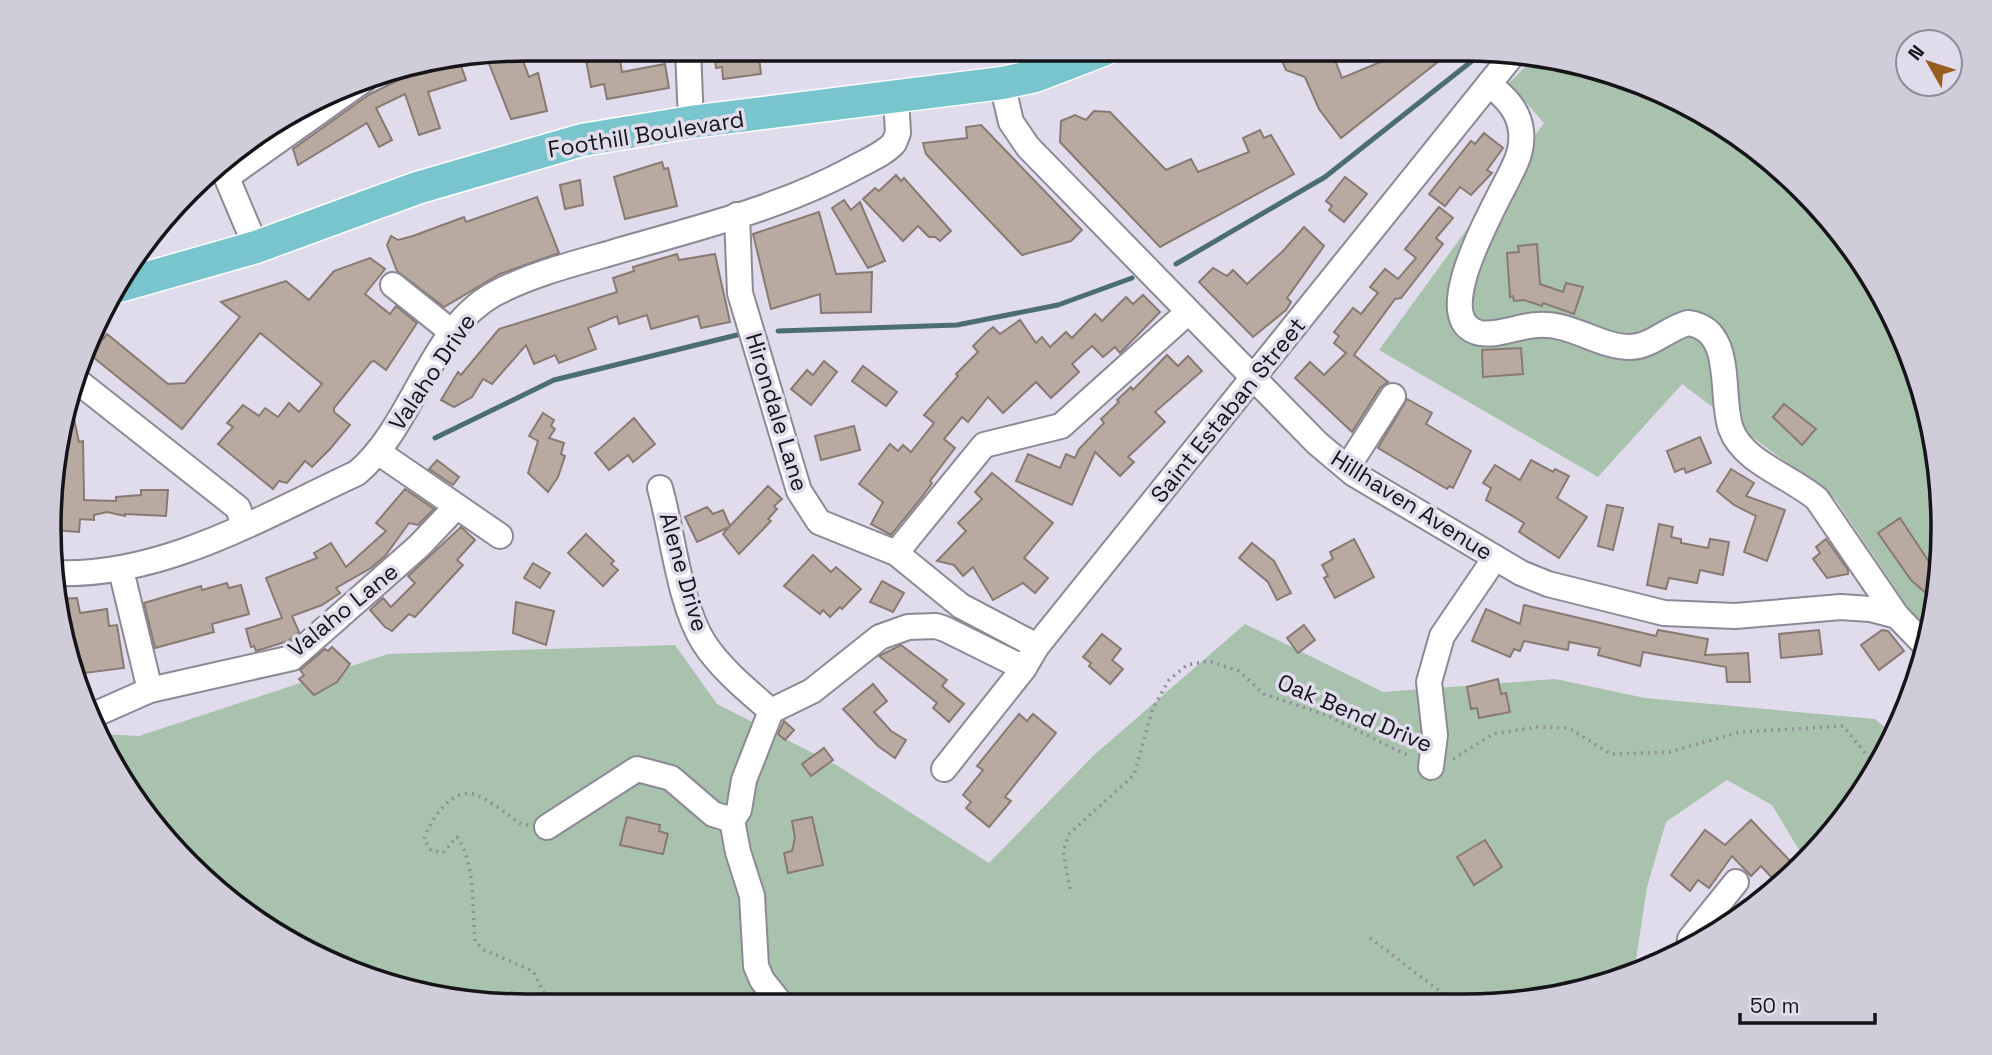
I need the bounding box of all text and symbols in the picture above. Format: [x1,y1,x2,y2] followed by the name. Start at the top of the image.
[1894,28,1964,98] north arrow
[1902,40,1930,65] text: N
[546,104,746,164] street label: Foothill Boulevard
[382,308,482,436] street label: Valaho Drive
[1144,311,1312,509] street label: Saint Estaban Street
[739,329,815,495] street label: Hirondale Lane
[1326,443,1498,567] street label: Hillhaven Avenue
[653,509,715,635] street label: Alene Drive
[282,556,404,664] street label: Valaho Lane
[1273,667,1437,759] street label: Oak Bend Drive
[1740,982,1875,1026] scale bar
[1750,992,1800,1019] text: 50 m

